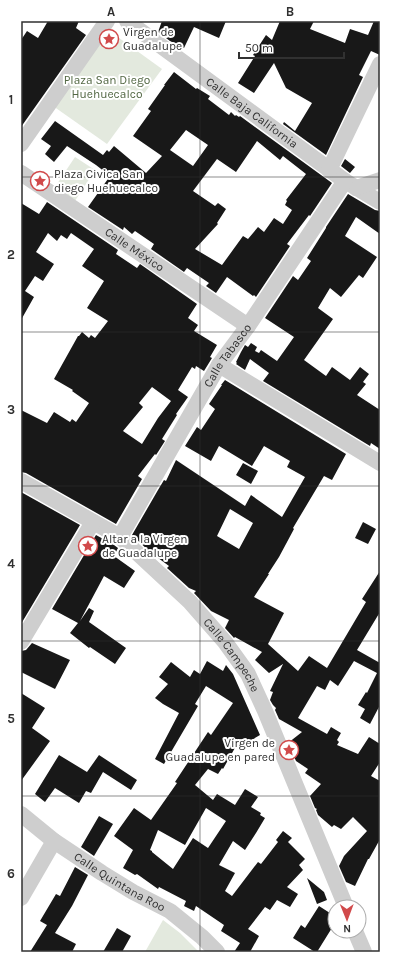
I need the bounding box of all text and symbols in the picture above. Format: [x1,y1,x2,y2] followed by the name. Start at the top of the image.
[107,4,115,19] text: A
[286,4,294,19] text: B
[123,25,182,53] place label: Virgen de Guadalupe
[98,28,120,50] place icon: Virgen de Guadalupe
[239,34,344,60] scale bar
[245,41,273,55] text: 50 m
[64,73,150,101] park label: Plaza San Diego Huehuecalco
[203,74,301,151] street label: Calle Baja California
[9,92,13,107] text: 1
[54,167,158,195] place label: Plaza Civica San diego Huehuecalco
[29,170,51,192] place icon: Plaza Civica San diego Huehuecalco
[102,225,167,275] street label: Calle México
[7,247,15,262] text: 2
[201,321,254,390] street label: Calle Tabasco
[7,402,15,417] text: 3
[102,532,187,560] place label: Altar a la Virgen de Guadalupe
[77,535,99,557] place icon: Altar a la Virgen de Guadalupe
[7,556,15,571] text: 4
[200,615,262,694] street label: Calle Campeche
[7,711,15,726] text: 5
[166,736,275,764] place label: Virgen de Guadalupe en pared
[278,739,300,761] place icon: Virgen de Guadalupe en pared
[71,849,168,914] street label: Calle Quintana Roo
[7,866,15,881] text: 6
[327,899,367,939] north arrow
[343,922,351,935] text: N

